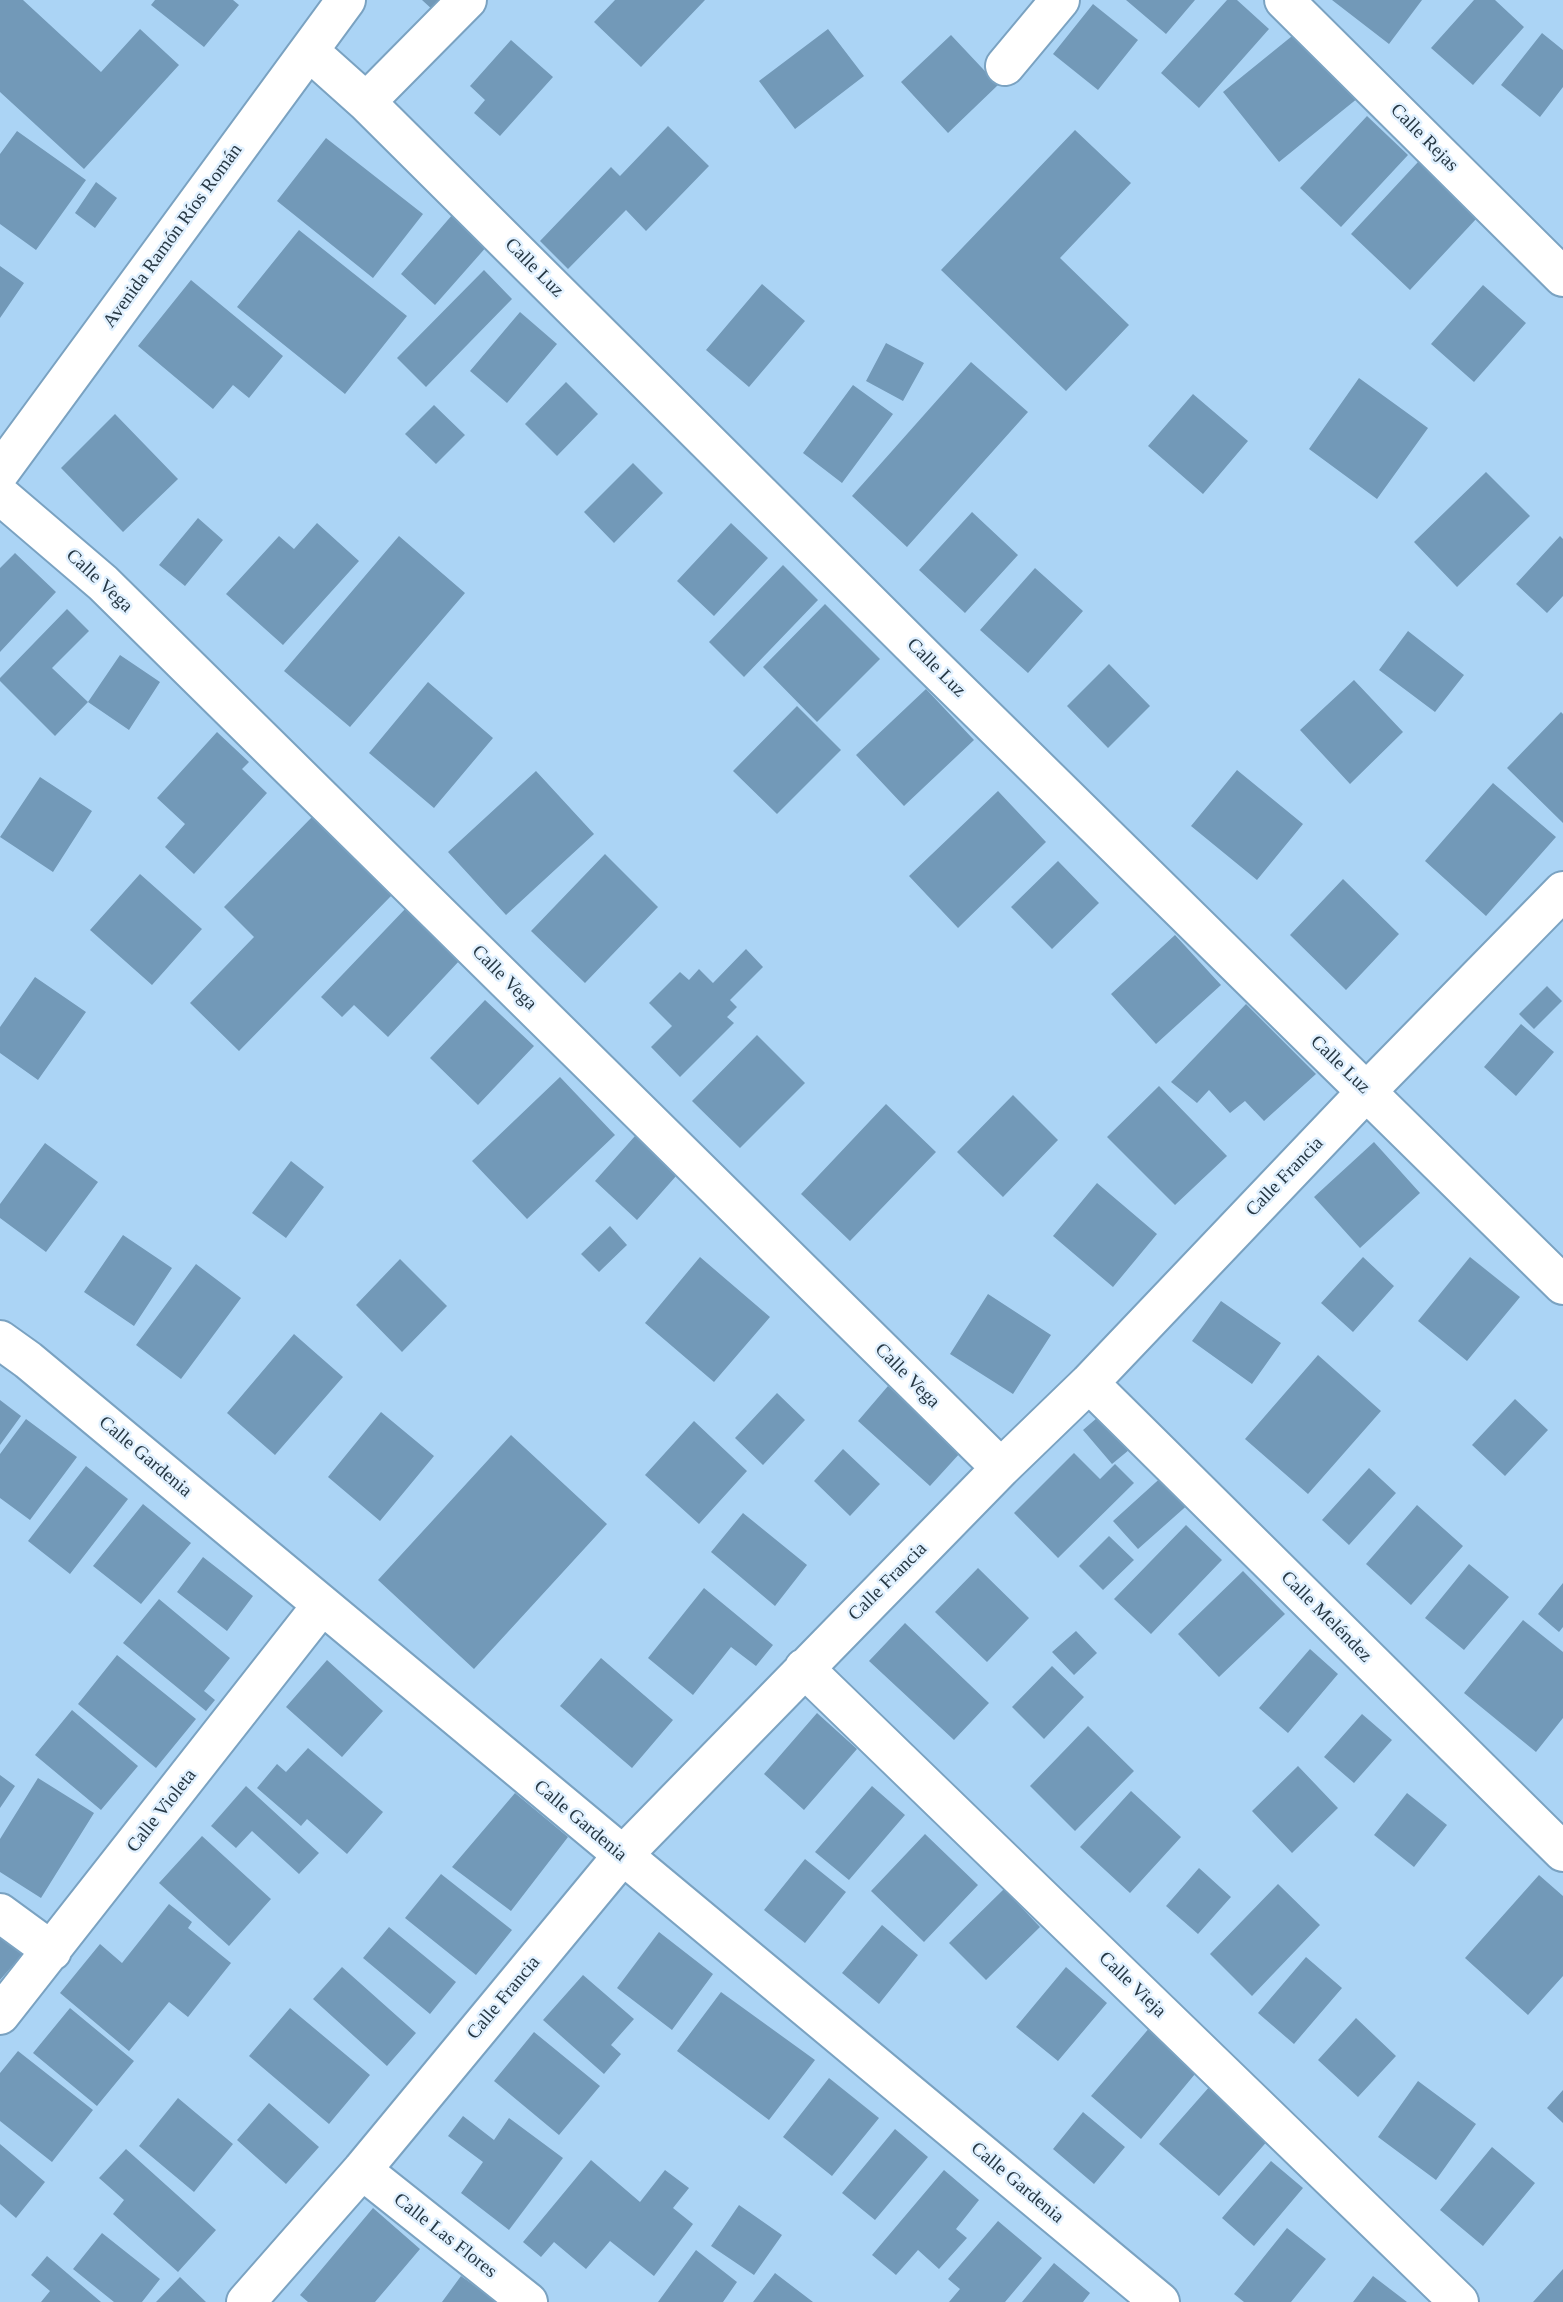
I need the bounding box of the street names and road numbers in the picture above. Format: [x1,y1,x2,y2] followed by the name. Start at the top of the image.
[1385,99,1463,177] street label: Calle Rejas
[99,140,247,332] street label: Avenida Ramón Ríos Román
[500,234,568,302] street label: Calle Luz
[61,544,137,618] street label: Calle Vega
[902,634,970,702] street label: Calle Luz
[467,941,541,1015] street label: Calle Vega
[1305,1031,1375,1099] street label: Calle Luz
[1241,1132,1329,1222] street label: Calle Francia
[870,1339,944,1413] street label: Calle Vega
[94,1411,196,1503] street label: Calle Gardenia
[844,1538,932,1626] street label: Calle Francia
[1276,1567,1376,1667] street label: Calle Meléndez
[122,1765,202,1857] street label: Calle Violeta
[529,1775,631,1867] street label: Calle Gardenia
[1094,1947,1170,2023] street label: Calle Vieja
[463,1952,545,2044] street label: Calle Francia
[966,2137,1068,2229] street label: Calle Gardenia
[389,2189,501,2283] street label: Calle Las Flores

